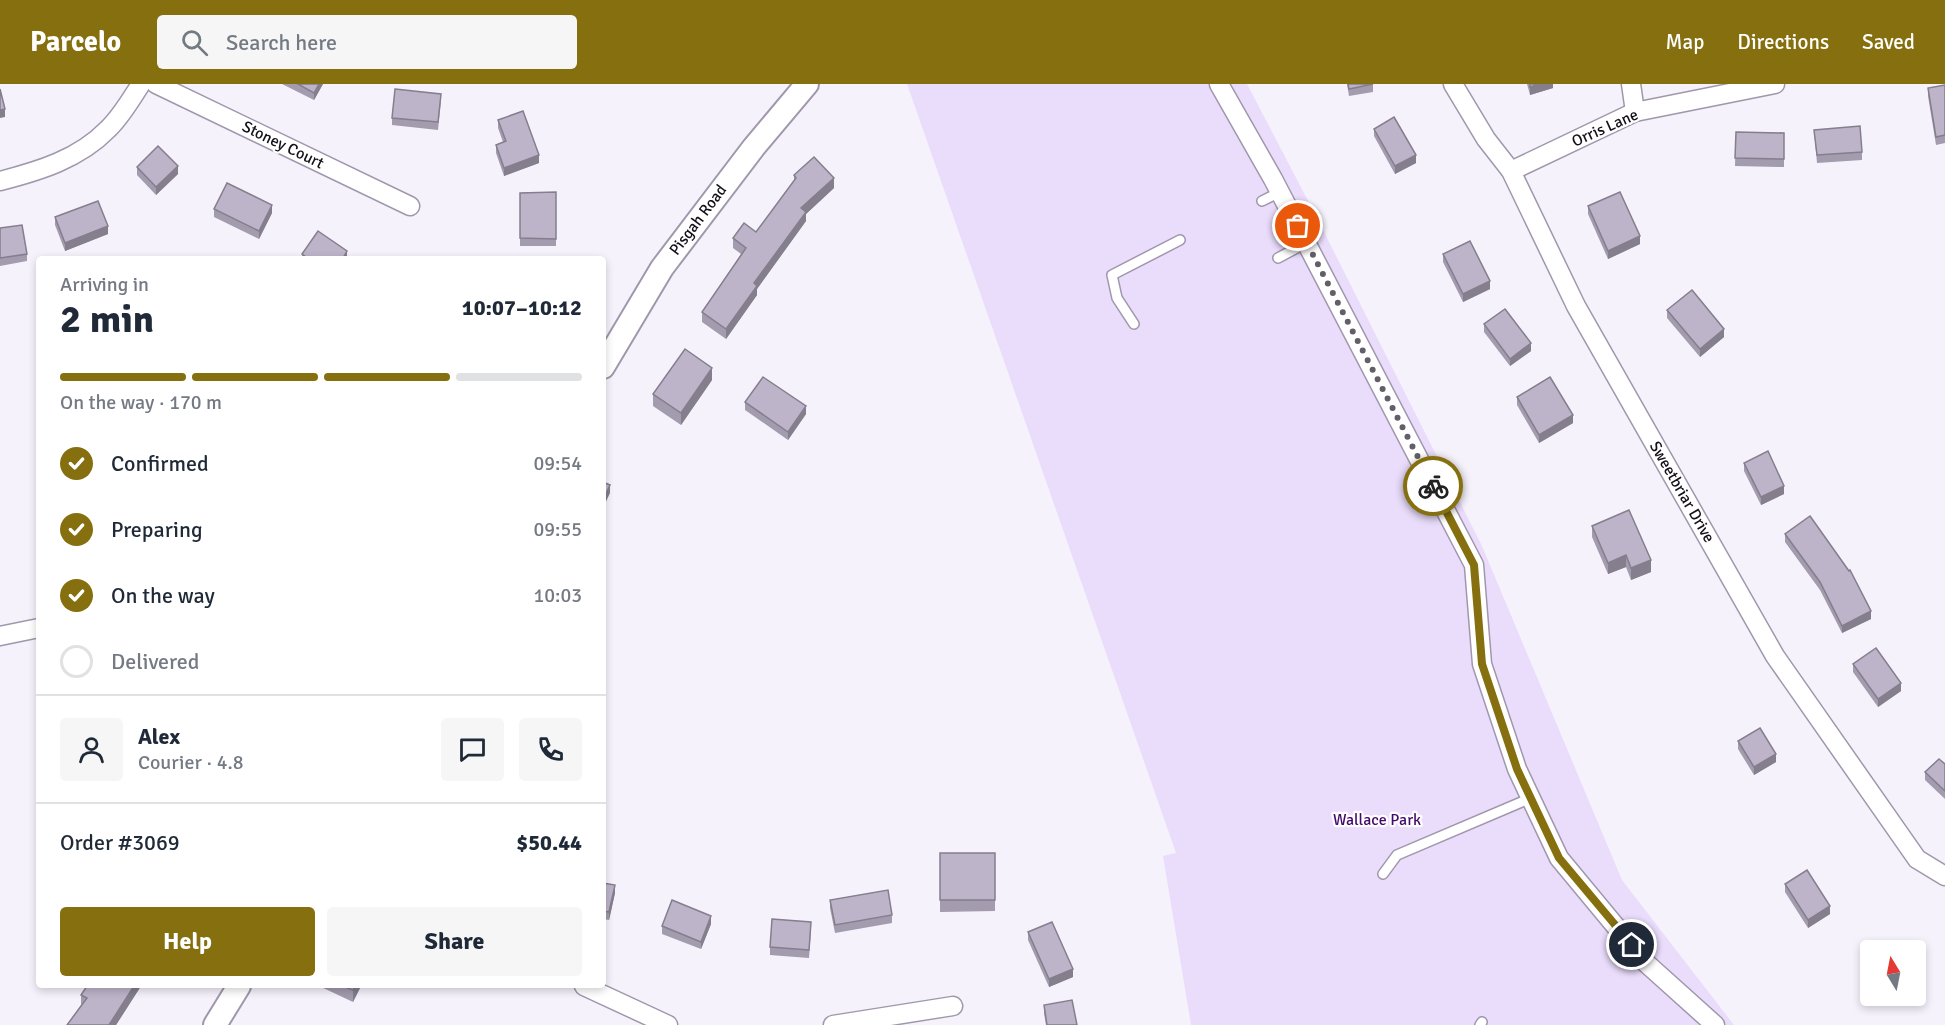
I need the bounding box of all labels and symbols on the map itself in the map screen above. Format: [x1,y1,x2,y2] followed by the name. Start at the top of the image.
[1569,105,1641,151] street label: Orris Lane
[239,117,328,174] street label: Stoney Court
[665,181,731,259] street label: Pisgah Road
[1272,200,1323,251] pin
[1645,438,1719,546] street label: Sweetbriar Drive
[1403,456,1463,516] courier
[1333,810,1421,830] park label: Wallace Park
[1606,919,1657,970] pin
[1860,940,1926,1006] north arrow

